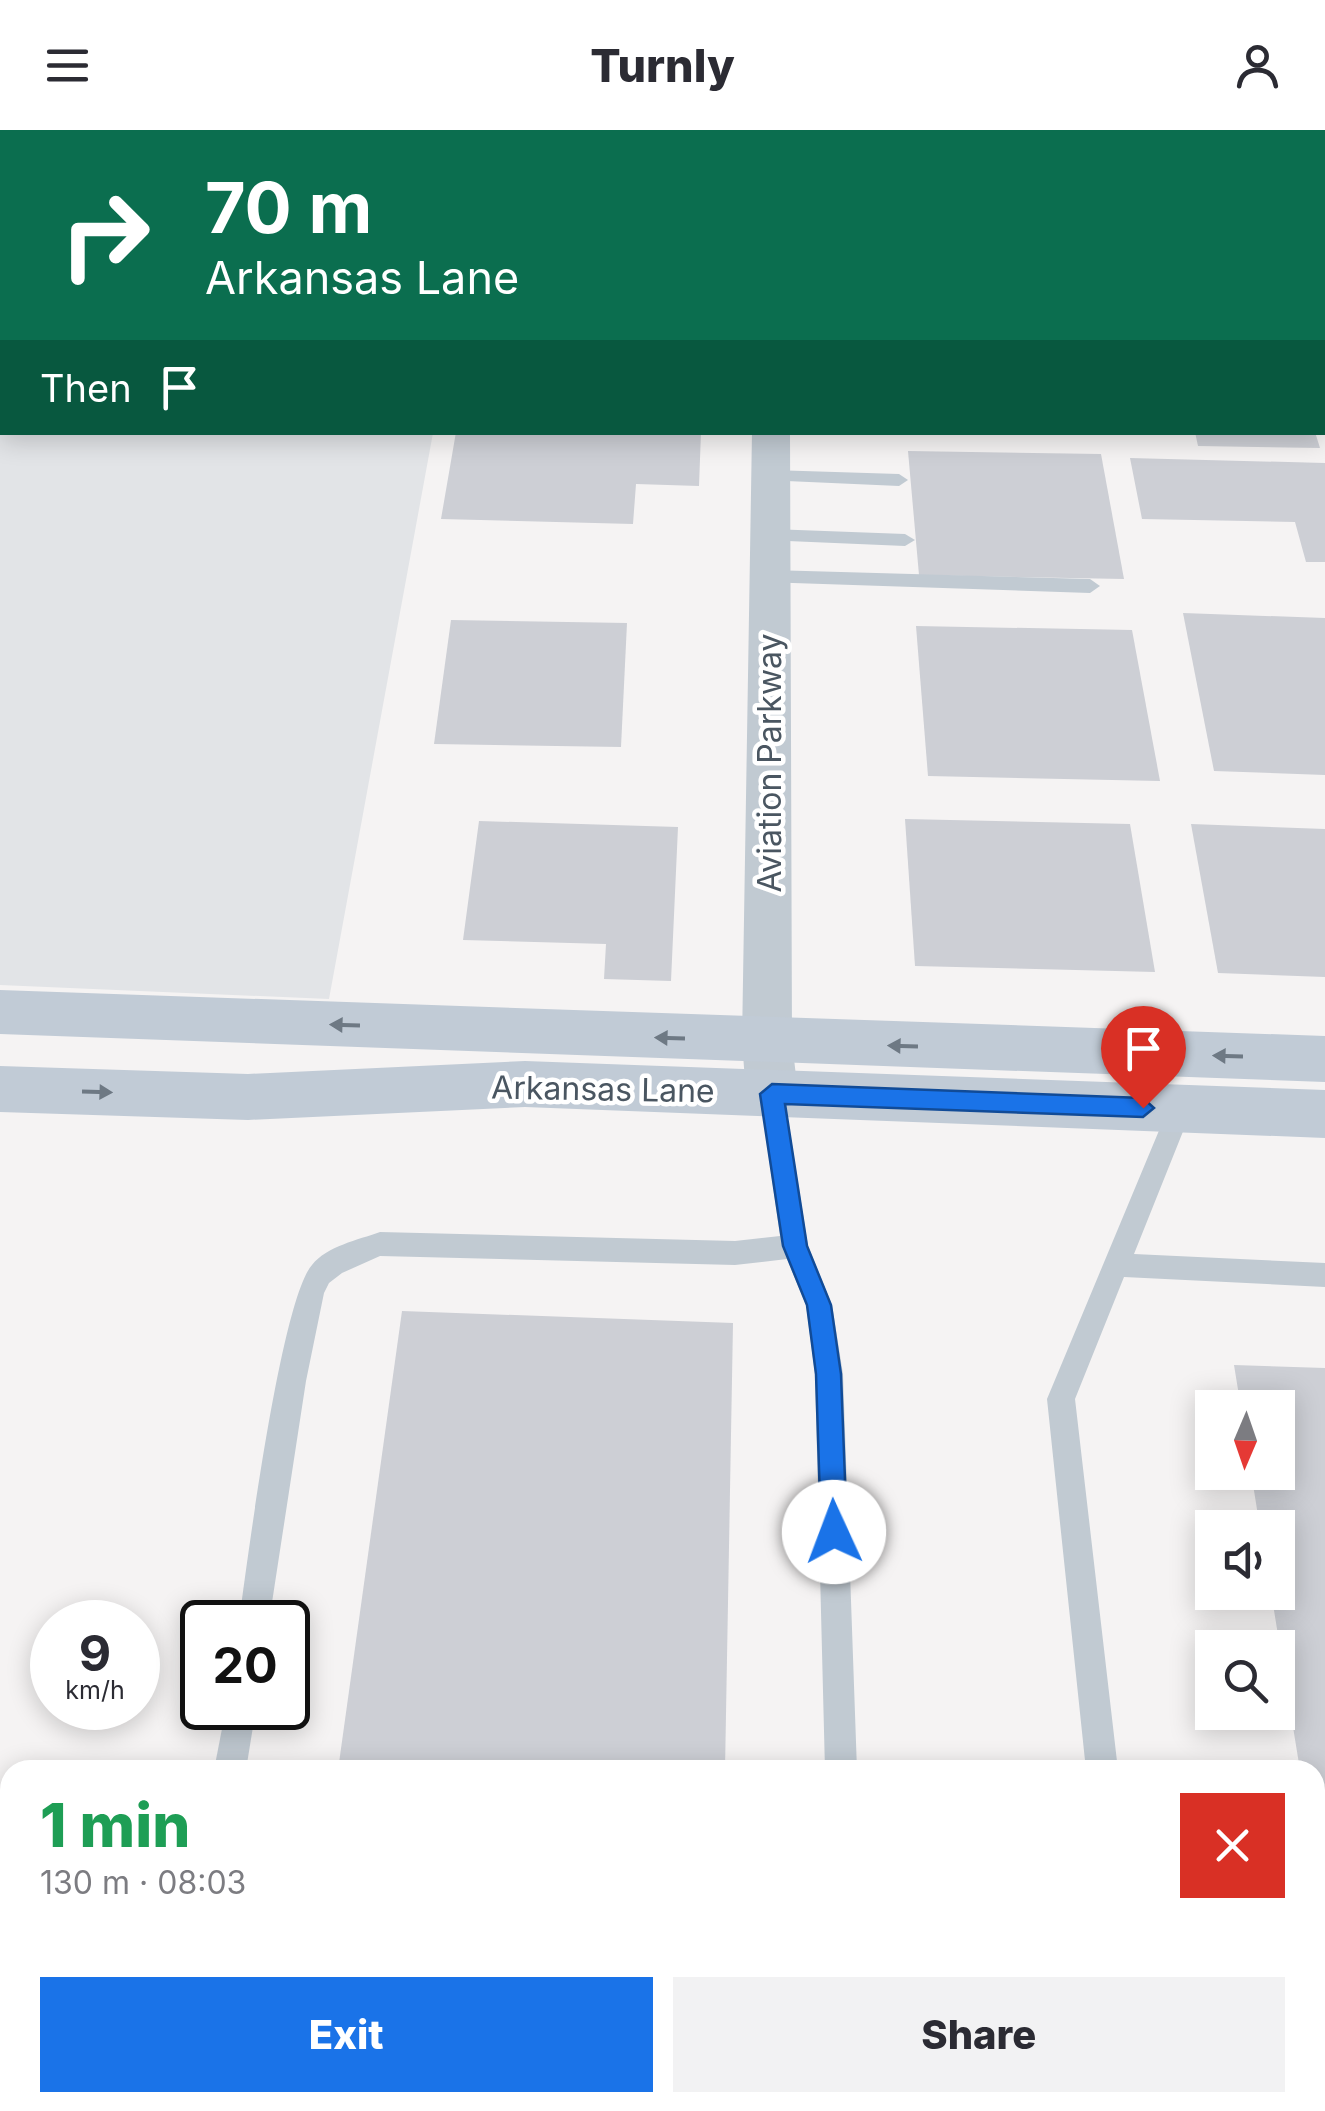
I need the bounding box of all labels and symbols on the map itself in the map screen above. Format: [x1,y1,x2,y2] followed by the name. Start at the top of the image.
[750,633,789,893] street label: Aviation Parkway
[1101,1006,1186,1109] pin
[329,1017,361,1033] one-way arrow
[653,1029,685,1045] one-way arrow
[886,1037,918,1053] one-way arrow
[1211,1048,1243,1064] one-way arrow
[491,1068,715,1110] street label: Arkansas Lane
[82,1084,114,1100] one-way arrow
[1195,1390,1295,1490] north arrow
[782,1480,886,1584] position arrow
[180,1600,310,1730] speed limit sign: 20

